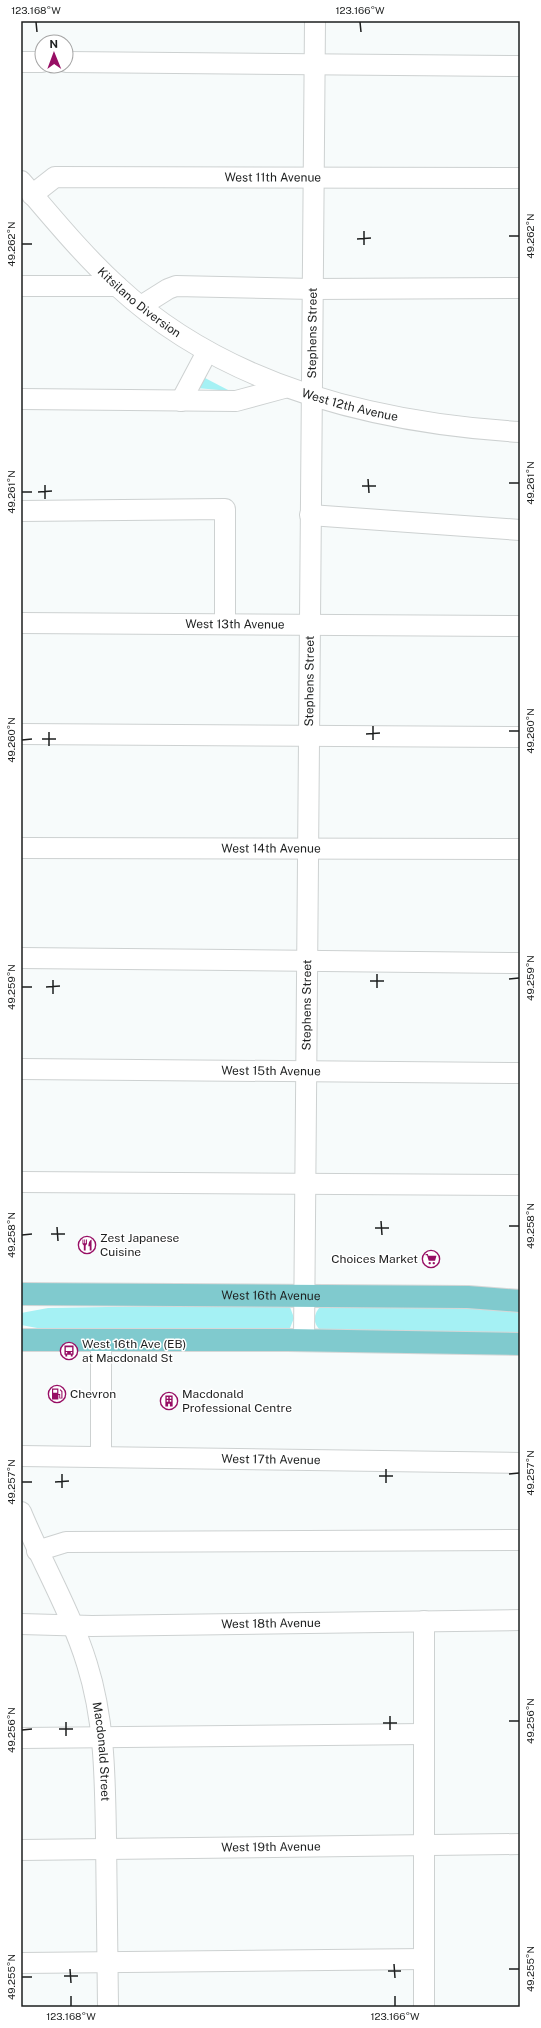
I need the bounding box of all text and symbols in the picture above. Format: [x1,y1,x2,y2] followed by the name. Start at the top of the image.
[11,4,61,16] text: 123.168°W
[335,4,385,16] text: 123.166°W
[34,34,74,74] north arrow
[49,38,58,50] text: N
[224,170,321,185] street label: West 11th Avenue
[524,213,536,259] text: 49.262°N
[5,221,17,267] text: 49.262°N
[95,264,183,340] street label: Kitsilano Diversion
[305,287,320,379] street label: Stephens Street
[300,386,399,424] street label: West 12th Avenue
[524,461,536,505] text: 49.261°N
[5,470,17,514] text: 49.261°N
[185,617,285,632] street label: West 13th Avenue
[302,635,317,727] street label: Stephens Street
[524,708,536,754] text: 49.260°N
[5,717,17,763] text: 49.260°N
[221,841,321,856] street label: West 14th Avenue
[524,955,536,1001] text: 49.259°N
[299,959,314,1051] street label: Stephens Street
[5,964,17,1010] text: 49.259°N
[221,1064,321,1078] street label: West 15th Avenue
[524,1203,536,1249] text: 49.258°N
[5,1212,17,1258] text: 49.258°N
[100,1231,180,1259] place label: Zest Japanese Cuisine
[77,1235,97,1255] restaurant icon: Zest Japanese Cuisine
[421,1249,441,1269] supermarket icon: Choices Market
[331,1252,418,1266] place label: Choices Market
[221,1288,321,1303] street label: West 16th Avenue
[82,1337,186,1365] place label: West 16th Ave (EB) at Macdonald St
[59,1341,79,1361] bus stop icon: West 16th Ave (EB) at Macdonald St
[47,1384,67,1404] fuel station icon: Chevron
[70,1387,116,1401] place label: Chevron
[182,1387,292,1415] place label: Macdonald Professional Centre
[159,1391,179,1411] building icon: Macdonald Professional Centre
[524,1450,536,1496] text: 49.257°N
[221,1452,321,1467] street label: West 17th Avenue
[5,1459,17,1505] text: 49.257°N
[221,1616,321,1631] street label: West 18th Avenue
[524,1698,536,1744] text: 49.256°N
[90,1701,112,1802] street label: Macdonald Street
[5,1707,17,1753] text: 49.256°N
[221,1839,321,1855] street label: West 19th Avenue
[524,1946,536,1992] text: 49.255°N
[5,1954,17,2000] text: 49.255°N
[46,2010,96,2022] text: 123.168°W
[370,2010,420,2022] text: 123.166°W

